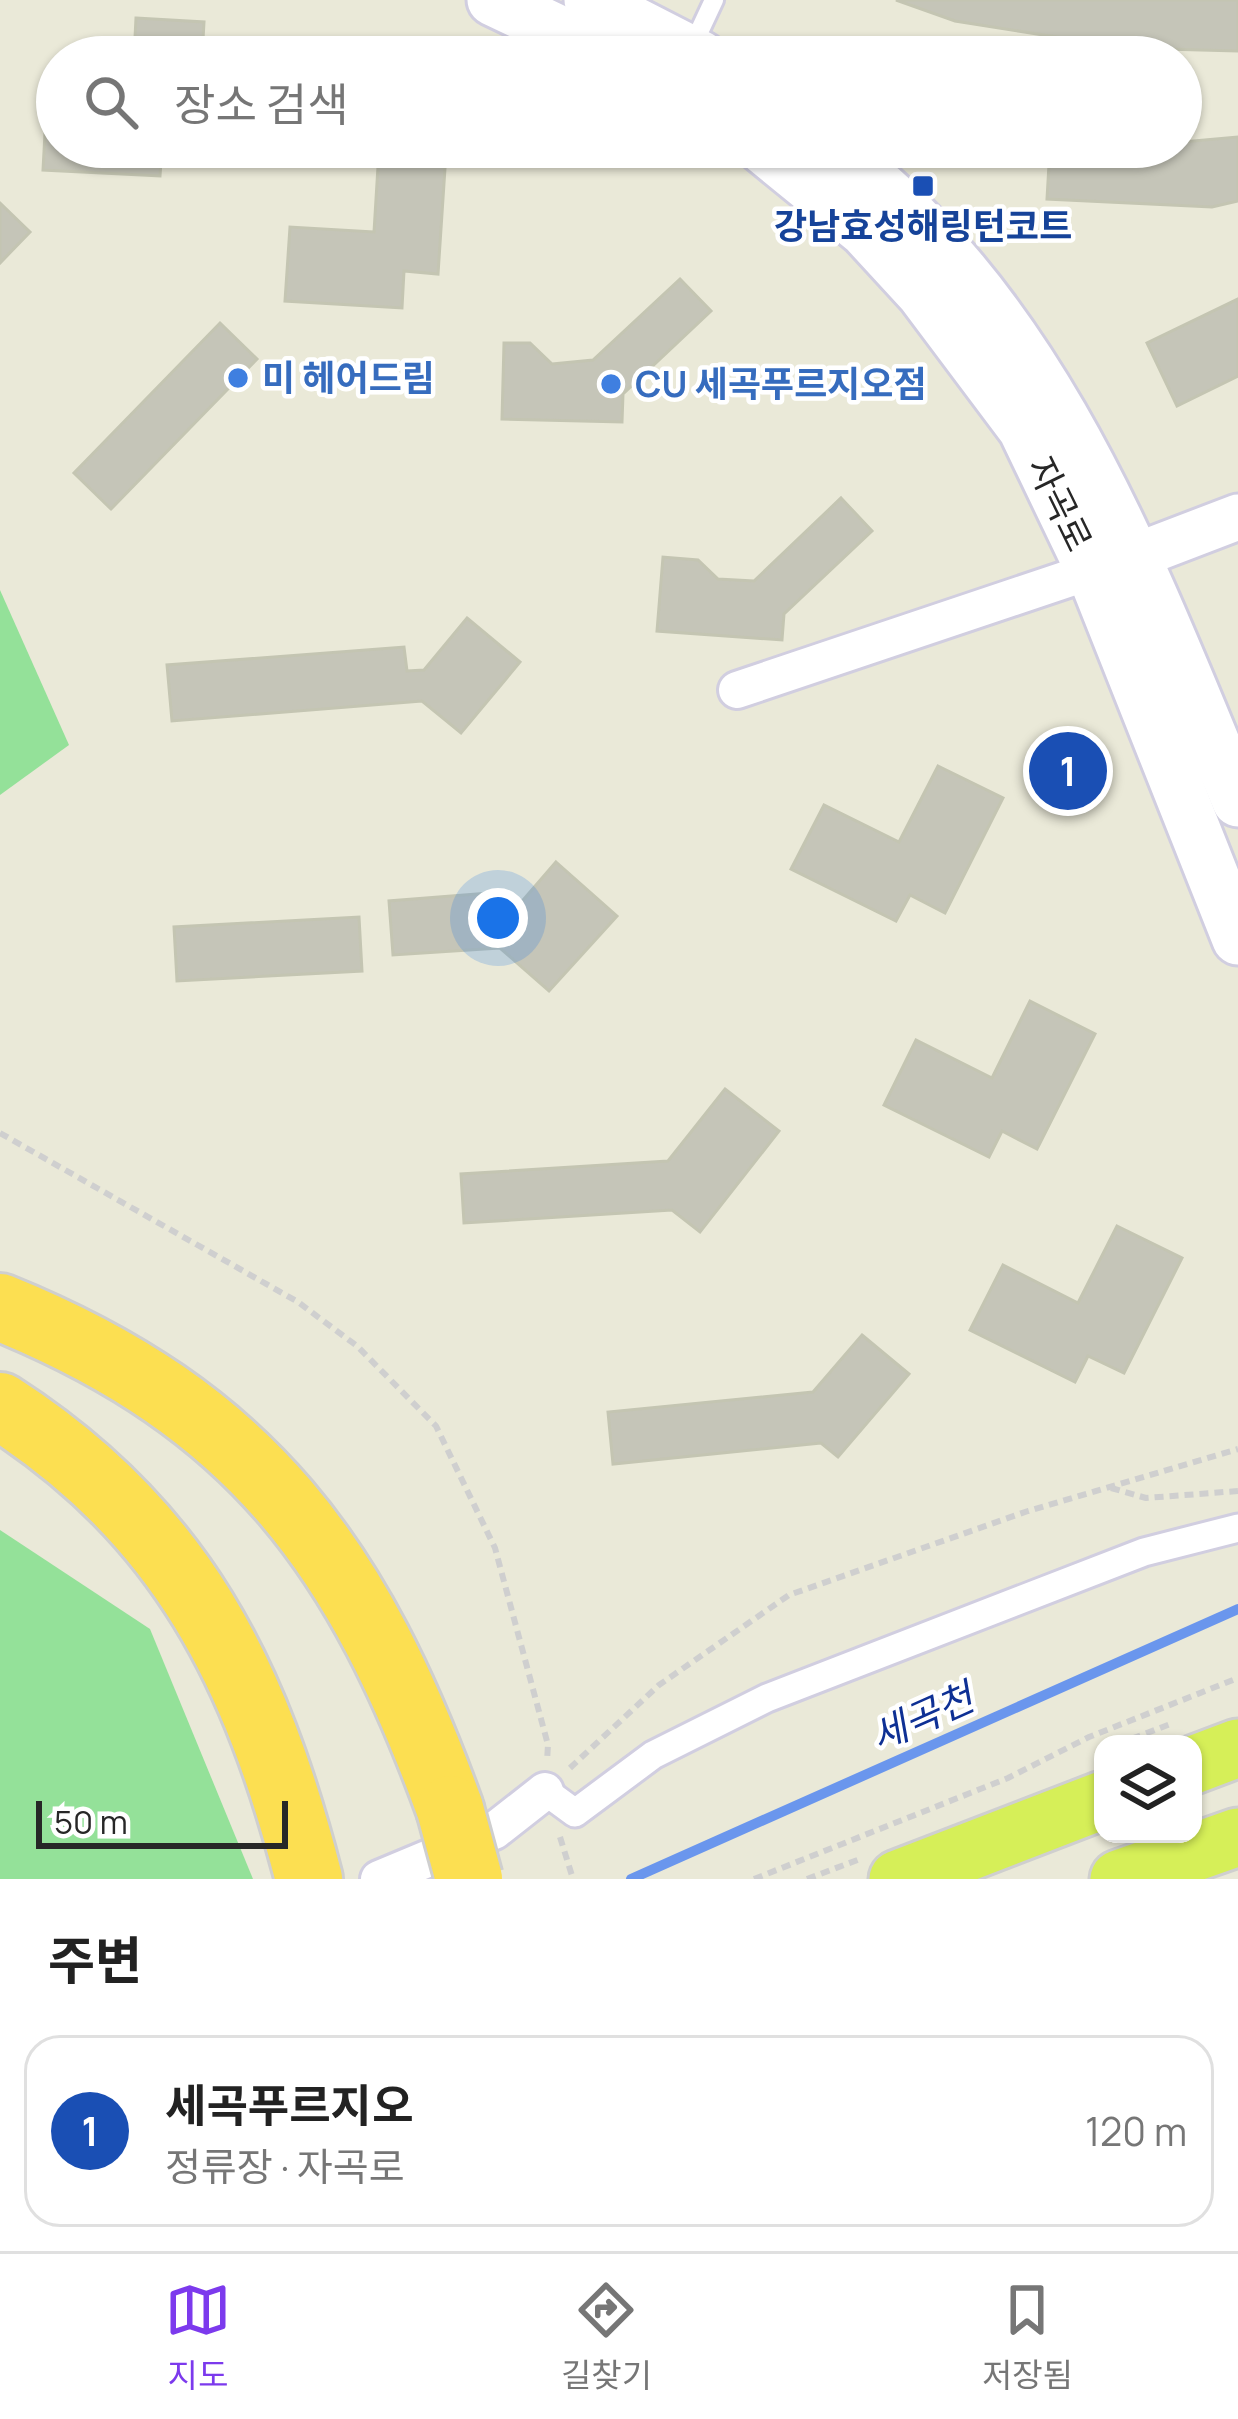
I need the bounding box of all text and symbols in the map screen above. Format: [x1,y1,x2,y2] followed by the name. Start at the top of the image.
[36,36,1202,168] search box
[78,69,144,135] icon: search
[174,73,349,135] text: 장소 검색
[910,173,936,199] marker: 강남효성해링턴코트
[774,201,1072,250] place label: 강남효성해링턴코트
[262,353,435,402] place label: 미 헤어드림
[635,359,927,408] place label: CU 세곡푸르지오점
[225,365,251,391] marker: 미 헤어드림
[598,371,624,397] marker: CU 세곡푸르지오점
[1017,448,1104,559] street label: 자곡로
[1029,726,1107,816] pin: 1
[468,888,528,948] your location
[861,1668,986,1763] water label: 세곡천
[1094,1735,1202,1843] map controls
[1094,1735,1202,1843] button: layers
[36,1795,288,1848] scale bar
[54,1799,128,1844] text: 50 m
[48,1925,142,1994] text: 주변
[165,2074,413,2136] text: 세곡푸르지오
[81,2104,99,2158] text: 1
[1085,2104,1187,2158] text: 120 m
[165,2139,405,2193] text: 정류장 · 자곡로
[165,2277,231,2397] tab: 지도
[561,2277,652,2397] tab: 길찾기
[982,2277,1073,2397] tab: 저장됨

